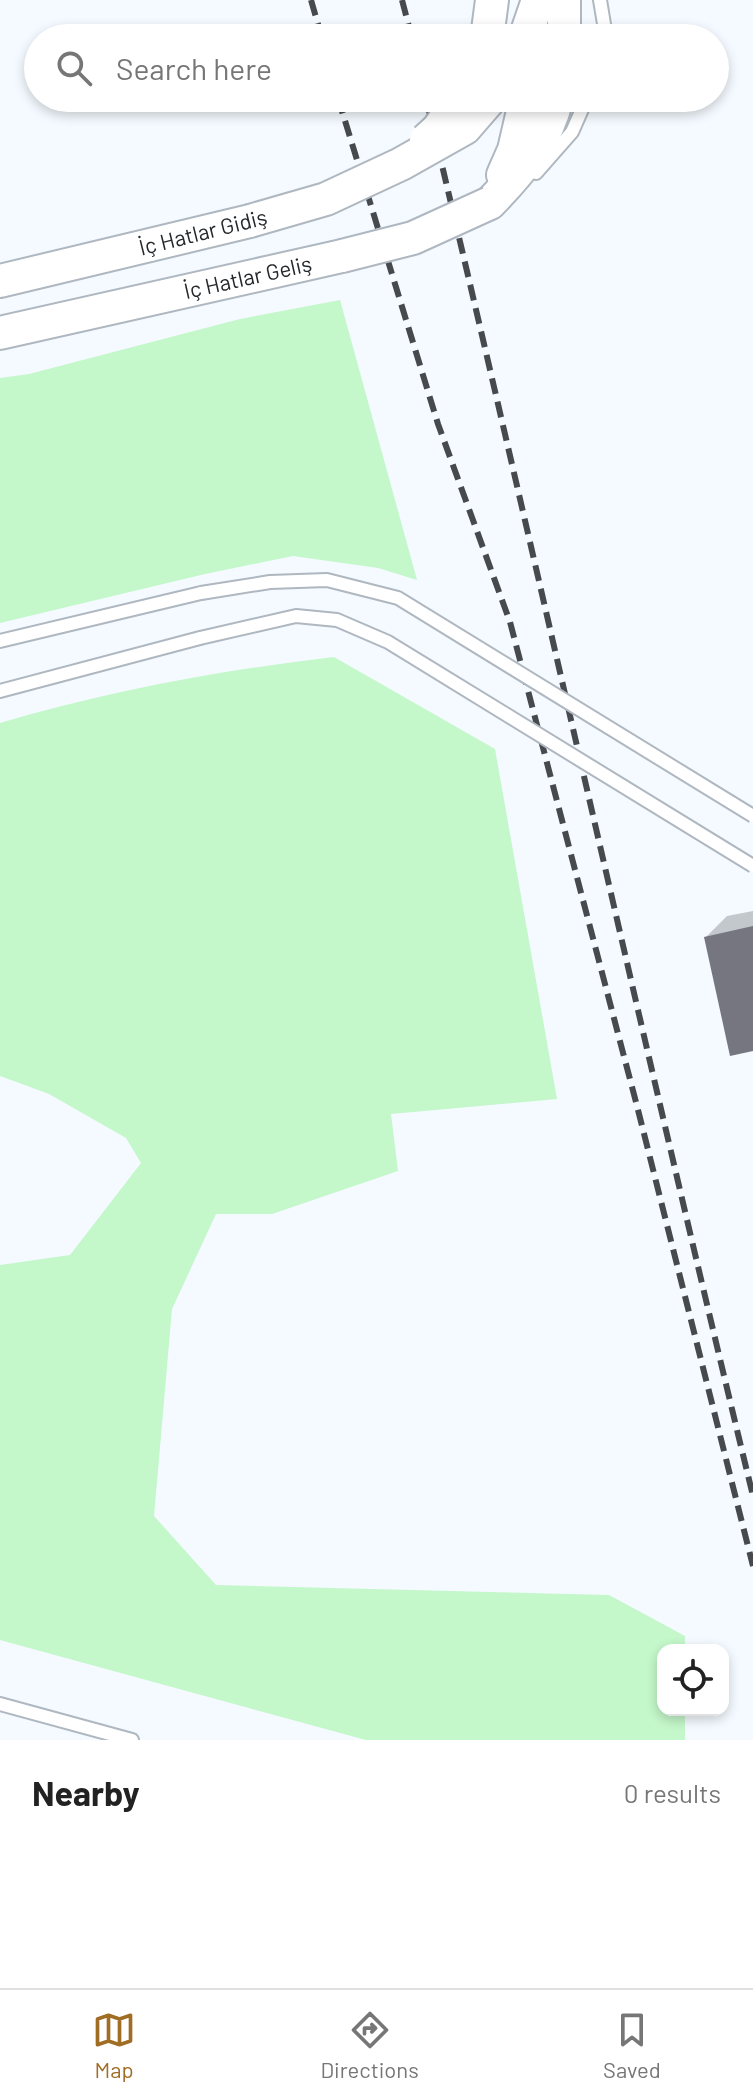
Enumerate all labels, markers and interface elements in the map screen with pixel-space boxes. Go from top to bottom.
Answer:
search box [24,24,729,112]
icon: search [52,46,96,90]
text: Search here [116,50,272,86]
street label: İç Hatlar Gidiş [136,203,270,260]
street label: İç Hatlar Geliş [181,249,314,303]
map controls [657,1644,729,1716]
button: locate [657,1644,729,1716]
text: Nearby [32,1772,140,1813]
text: 0 results [624,1777,721,1808]
tab: Map [92,2008,136,2082]
tab: Directions [320,2008,419,2082]
tab: Saved [603,2008,661,2082]

